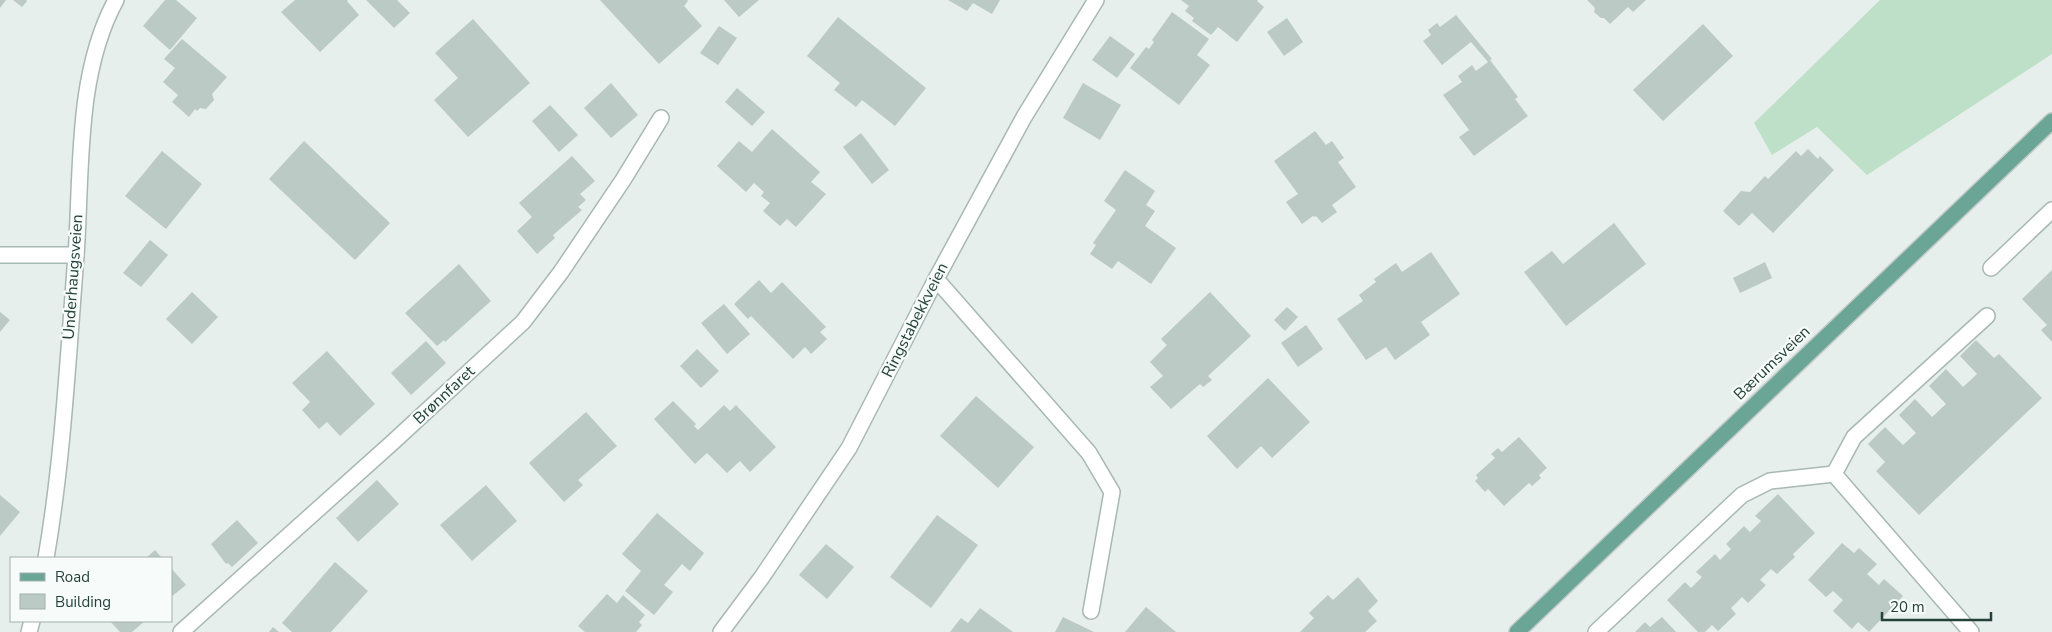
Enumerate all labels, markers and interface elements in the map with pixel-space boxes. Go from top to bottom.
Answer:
street label: Underhaugsveien [58,214,88,340]
street label: Ringstabekkveien [877,259,953,381]
street label: Bærumsveien [1729,321,1815,405]
street label: Brønnfaret [408,360,480,429]
legend [10,557,172,622]
text: Road [55,567,90,587]
scale bar [1882,590,1991,622]
text: Building [55,592,111,612]
text: 20 m [1890,597,1925,617]

